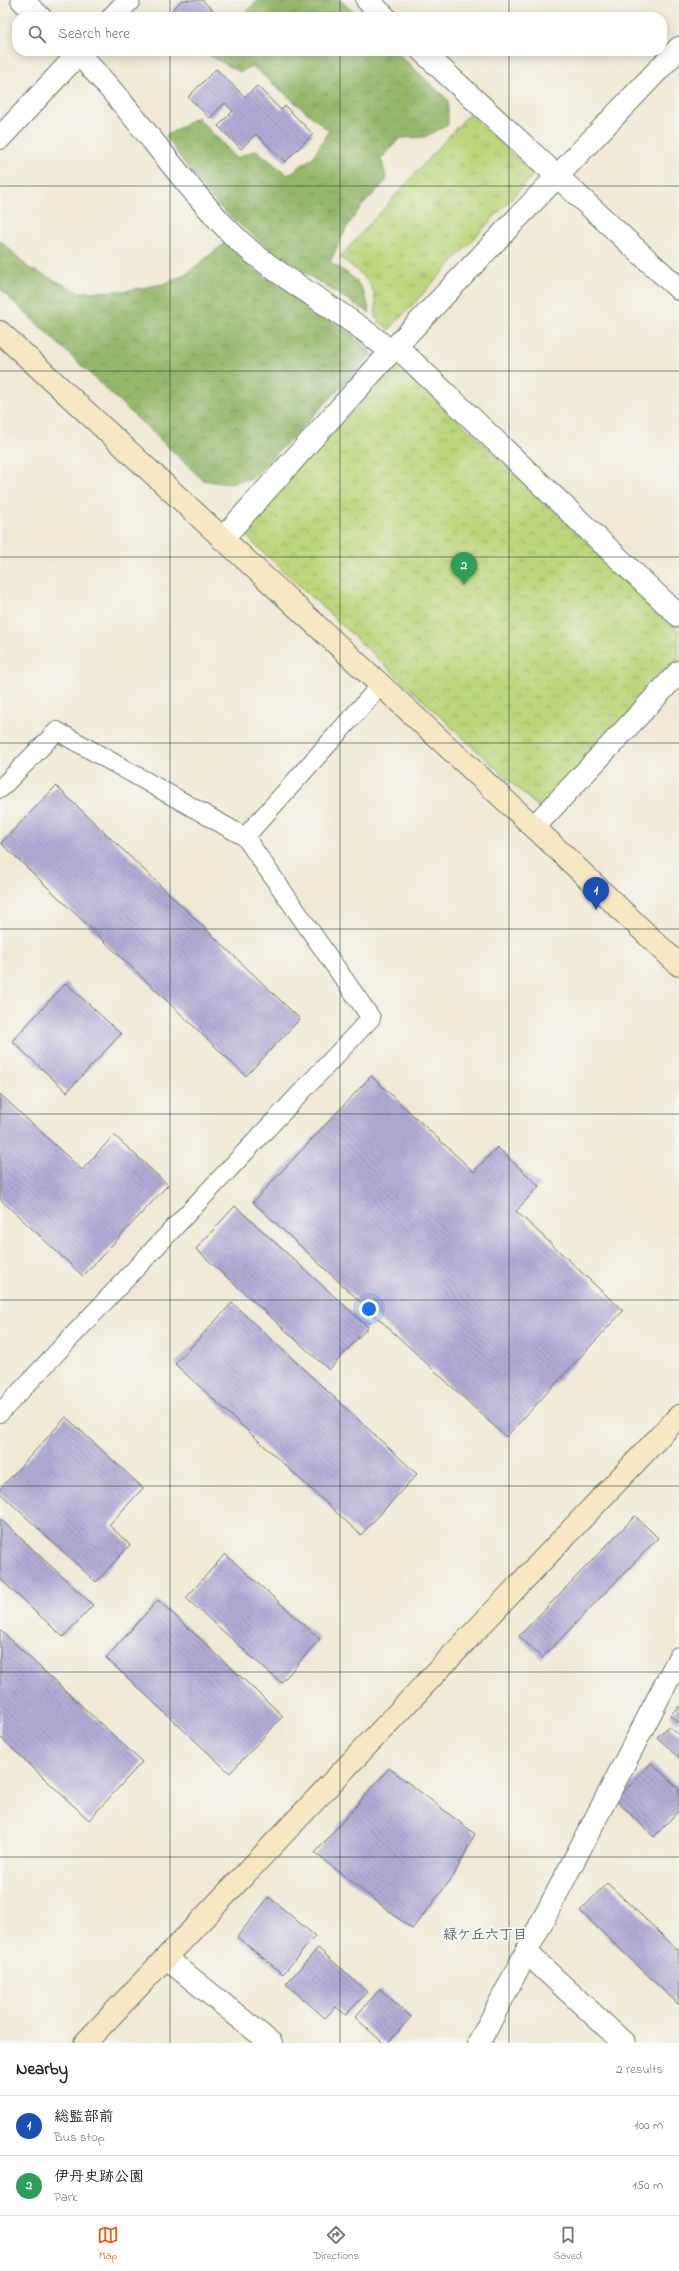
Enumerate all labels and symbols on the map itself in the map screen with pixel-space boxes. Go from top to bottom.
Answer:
pin: 2 [451,552,477,585]
pin: 1 [583,877,609,910]
your location [359,1299,379,1319]
district label: 緑ケ丘六丁目 [443,1925,527,1946]

